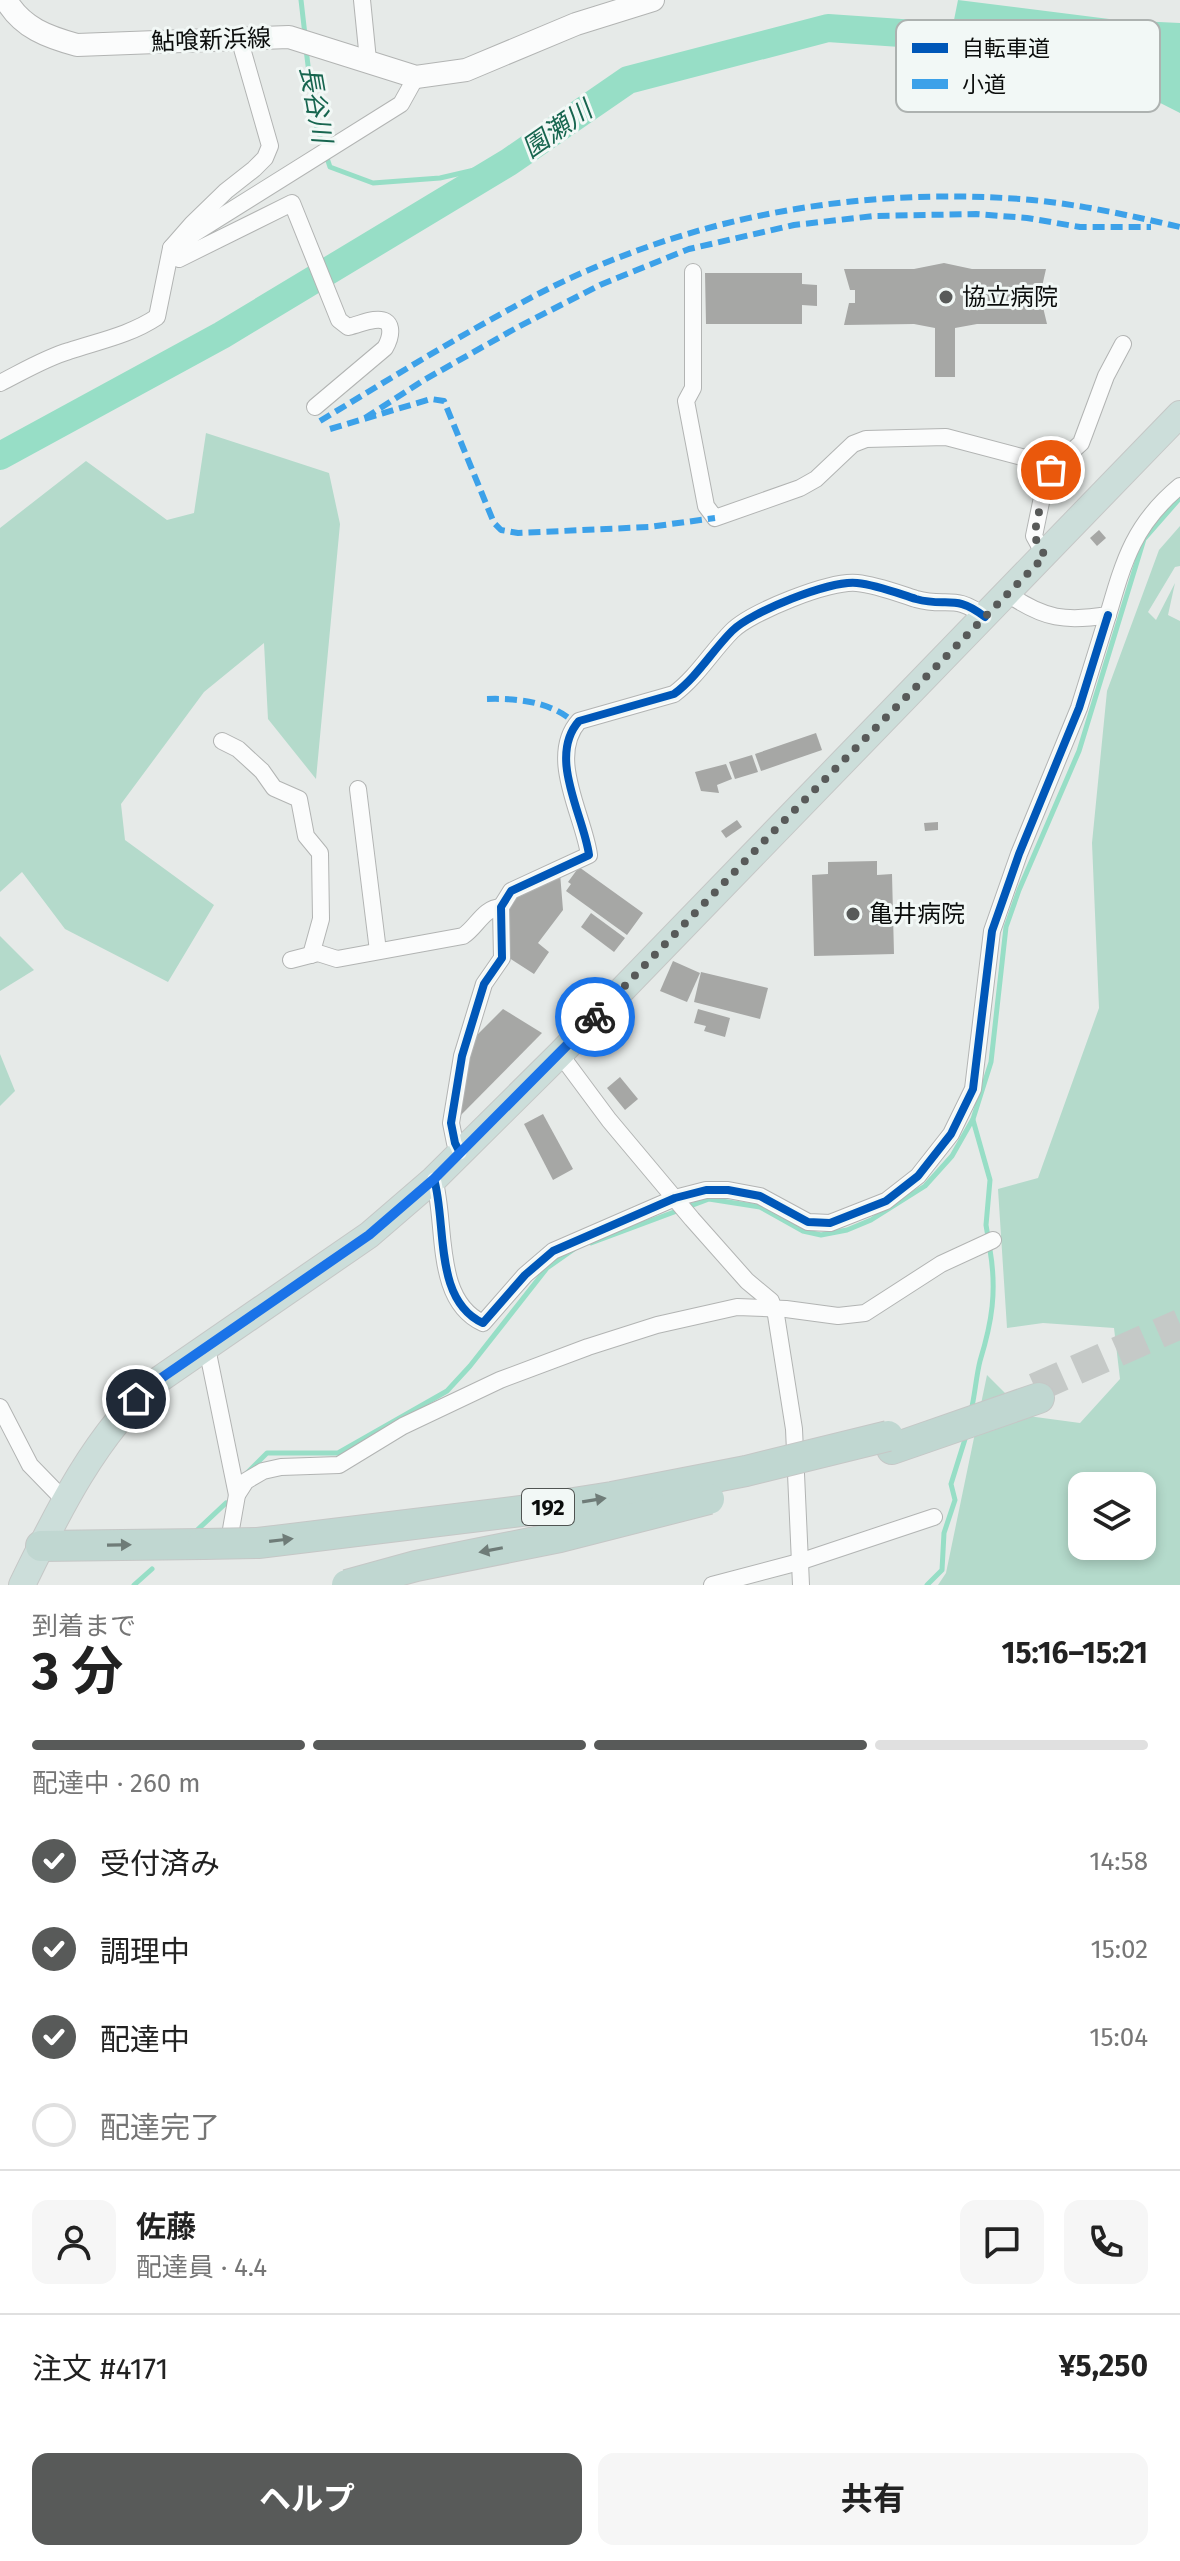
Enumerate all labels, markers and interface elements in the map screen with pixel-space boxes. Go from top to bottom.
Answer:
legend [896,20,1160,112]
street label: 鮎喰新浜線 [151,24,271,56]
text: 自転車道 [962,35,1050,62]
water label: 長谷川 [293,63,338,148]
text: 小道 [962,71,1006,98]
water label: 園瀬川 [516,93,601,164]
place label: 協立病院 [962,283,1058,311]
marker: 協立病院 [937,288,955,306]
pin [1017,436,1085,504]
icon: bag [1029,448,1073,492]
place label: 亀井病院 [869,900,965,928]
marker: 亀井病院 [844,905,862,923]
courier [555,977,635,1057]
icon: bike [573,995,617,1039]
pin [102,1365,170,1433]
icon: home [114,1377,158,1421]
map controls [1068,1472,1156,1560]
button: layers [1068,1472,1156,1560]
road number: 192 [522,1489,574,1525]
one-way arrow [582,1493,607,1506]
one-way arrow [269,1533,294,1546]
one-way arrow [107,1539,132,1551]
one-way arrow [478,1545,503,1557]
text: 到着まで [32,1611,136,1642]
text: 15:16–15:21 [1002,1635,1148,1671]
text: 3 分 [32,1640,123,1703]
text: 配達中 · 260 m [32,1768,200,1799]
icon: check [32,1839,76,1883]
text: 受付済み [100,1846,220,1882]
text: 14:58 [1089,1846,1148,1877]
icon: check [32,1927,76,1971]
text: 調理中 [100,1934,190,1970]
text: 15:02 [1090,1934,1148,1965]
icon: check [32,2015,76,2059]
text: 配達中 [100,2022,190,2058]
text: 15:04 [1089,2022,1148,2053]
text: 配達完了 [100,2110,220,2146]
button: person [32,2200,116,2284]
button: chat [960,2200,1044,2284]
button: phone [1064,2200,1148,2284]
text: 佐藤 [136,2209,196,2245]
text: 配達員 · 4.4 [136,2252,267,2283]
text: ¥5,250 [1059,2348,1148,2384]
text: 注文 #4171 [32,2351,168,2387]
button: ヘルプ [32,2453,582,2545]
button: 共有 [598,2453,1148,2545]

